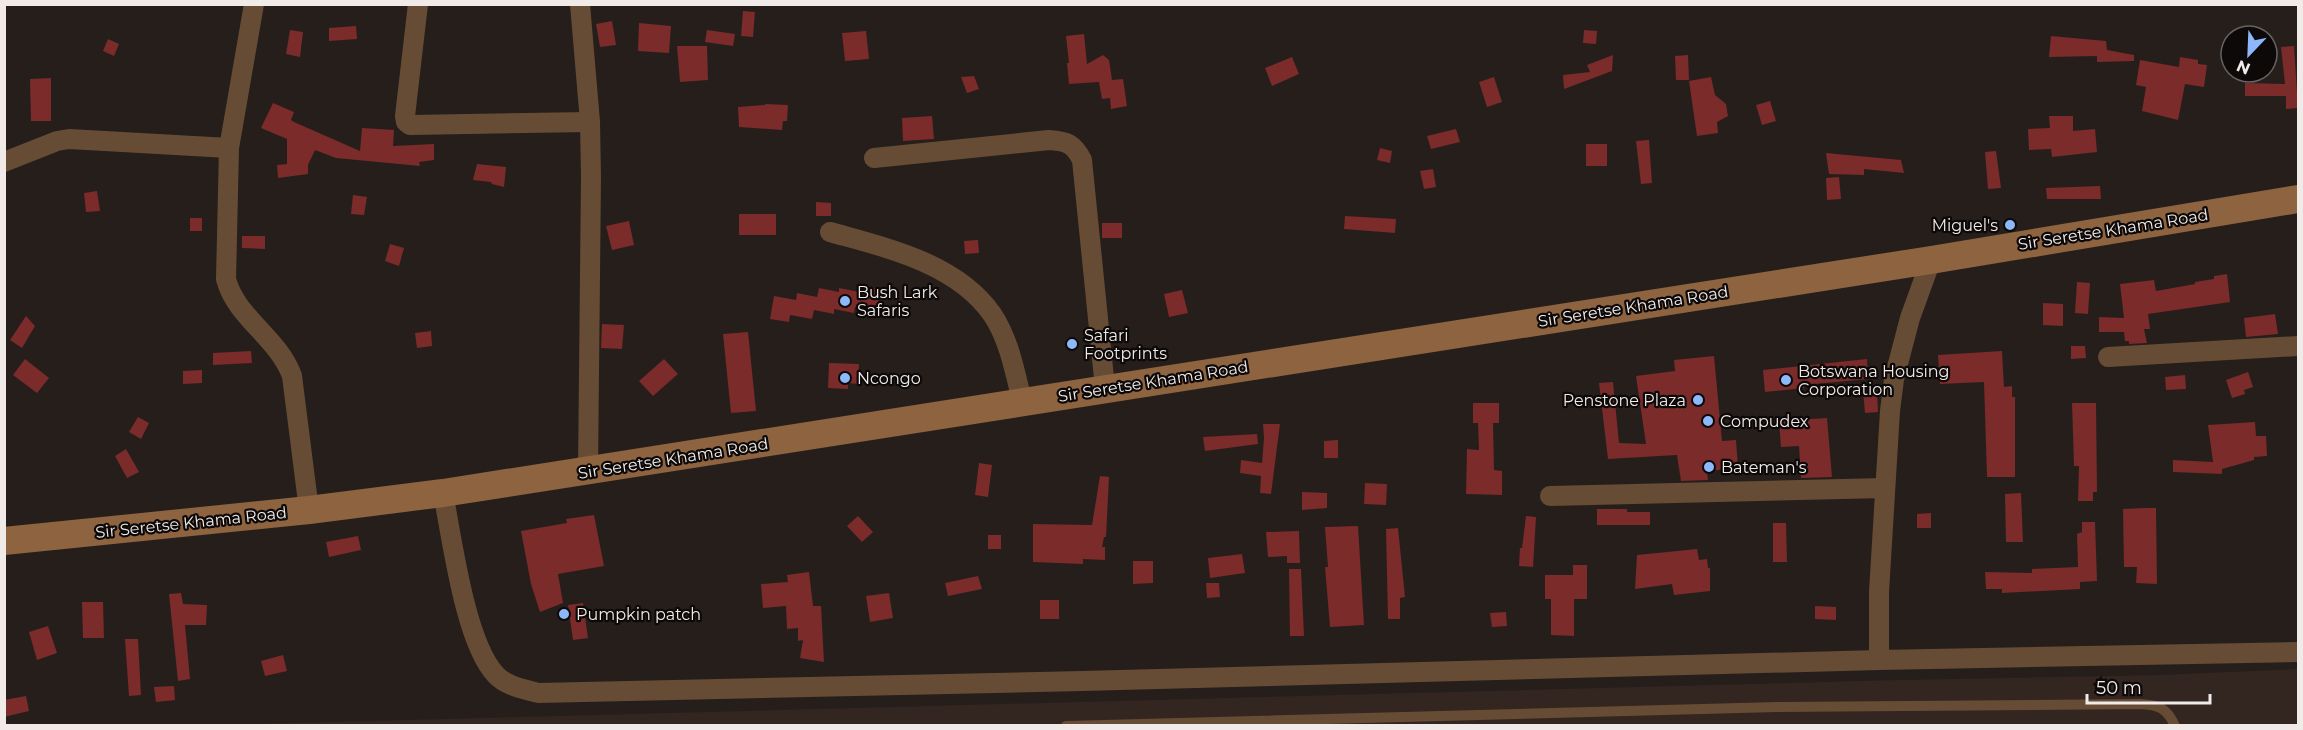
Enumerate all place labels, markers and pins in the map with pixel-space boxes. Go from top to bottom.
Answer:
place label: Miguel's [1932,216,1998,235]
marker: Miguel's [2003,218,2017,232]
place label: Bush Lark Safaris [857,283,938,320]
marker: Bush Lark Safaris [838,294,852,308]
place label: Safari Footprints [1084,326,1167,363]
marker: Safari Footprints [1065,337,1079,351]
place label: Botswana Housing Corporation [1798,362,1950,399]
place label: Ncongo [857,369,921,388]
marker: Ncongo [838,371,852,385]
marker: Botswana Housing Corporation [1779,373,1793,387]
place label: Penstone Plaza [1563,391,1686,410]
marker: Penstone Plaza [1691,393,1705,407]
place label: Compudex [1720,412,1809,431]
marker: Compudex [1701,414,1715,428]
place label: Bateman's [1721,458,1807,477]
marker: Bateman's [1702,460,1716,474]
place label: Pumpkin patch [576,605,701,624]
marker: Pumpkin patch [557,607,571,621]

